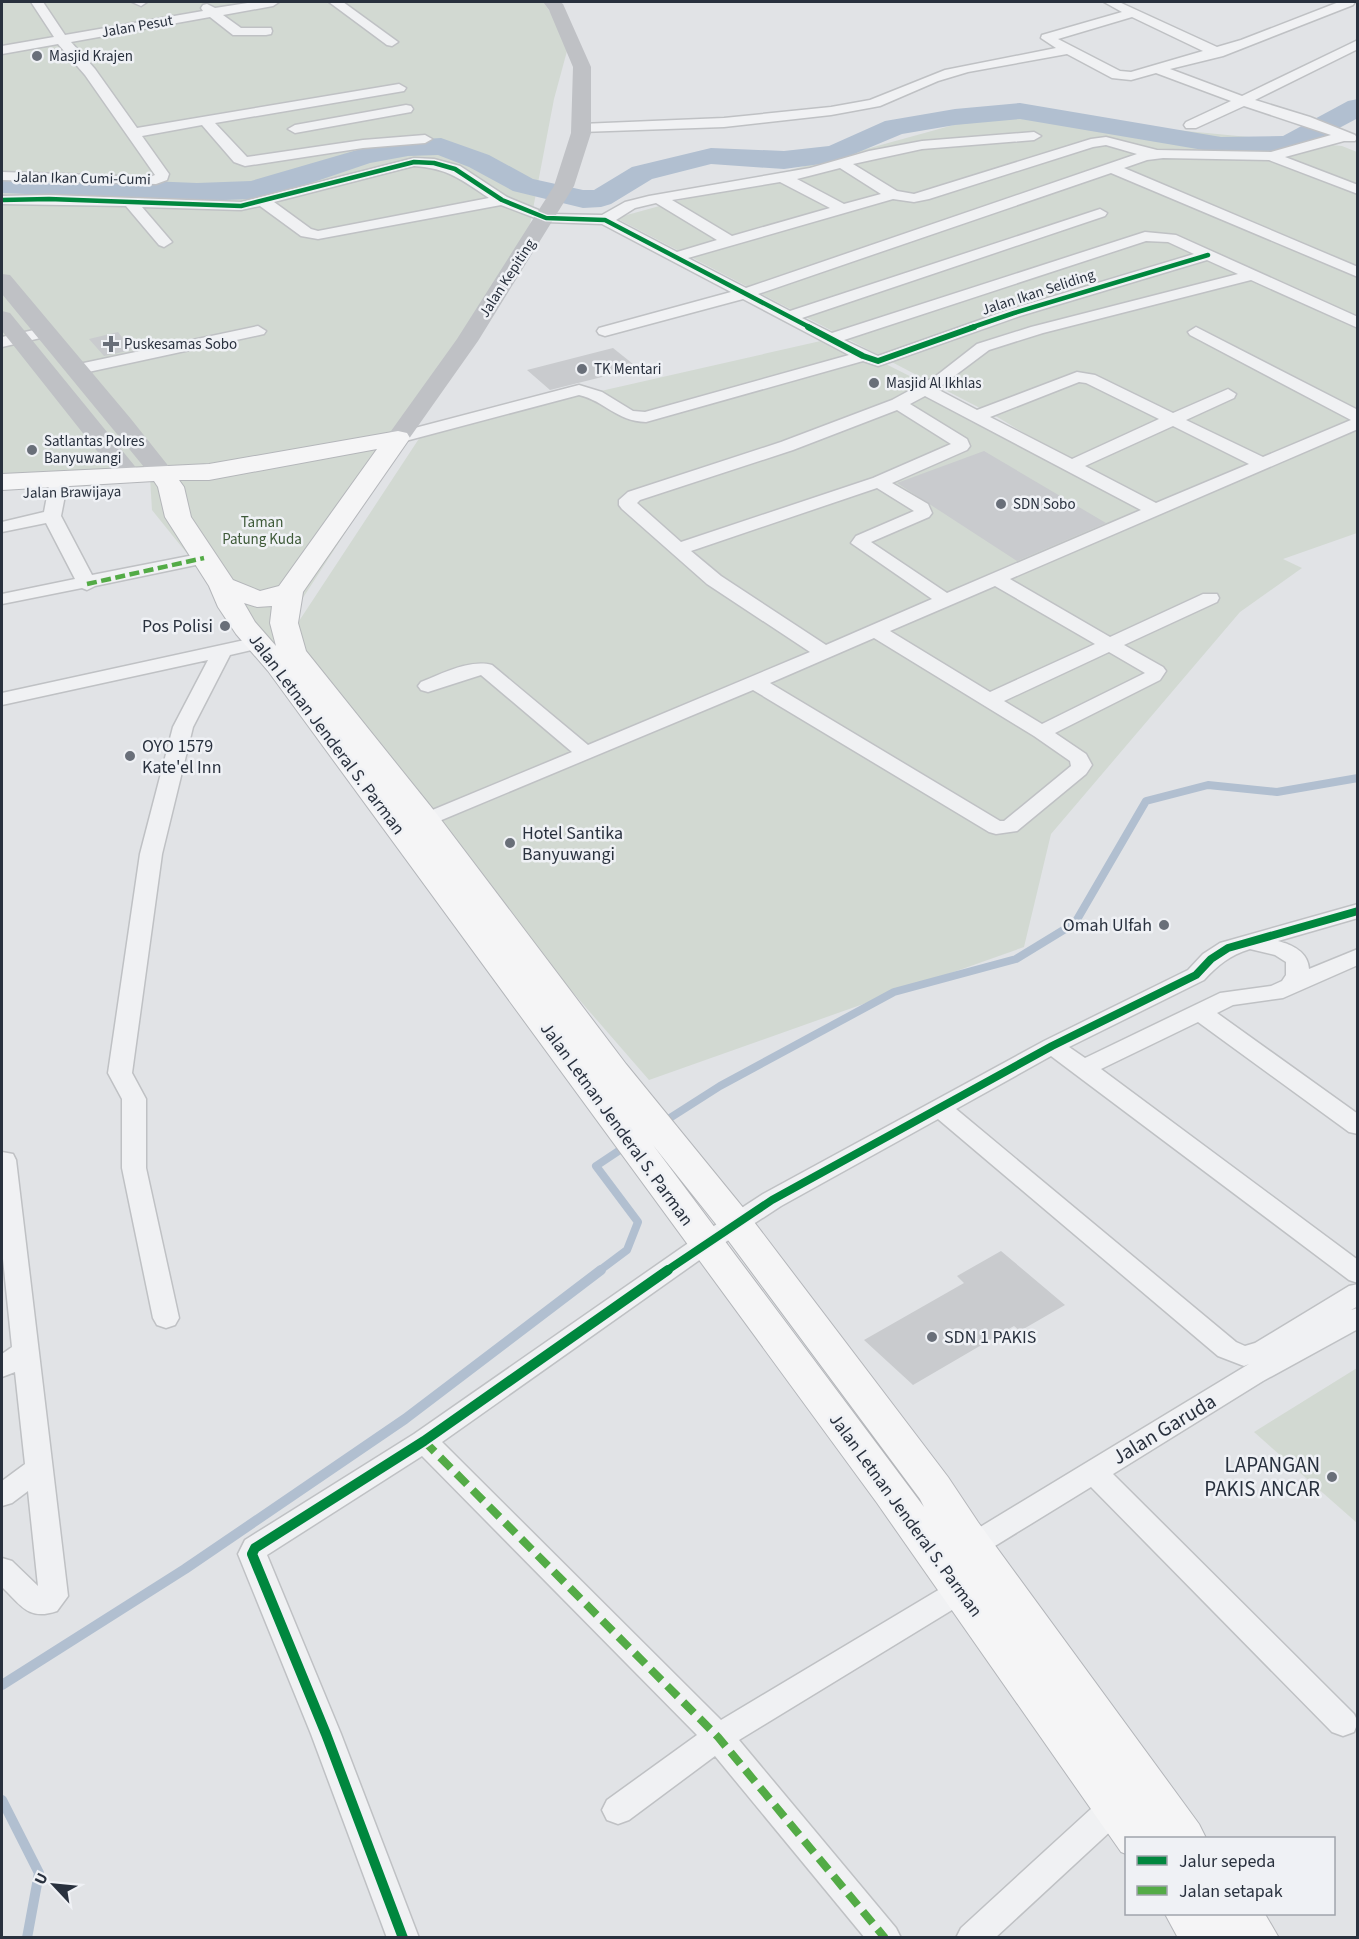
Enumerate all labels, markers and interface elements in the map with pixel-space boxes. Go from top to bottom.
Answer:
street label: Jalan Pesut [100,10,175,43]
place label: Masjid Krajen [49,46,133,67]
marker: Masjid Krajen [30,49,44,63]
street label: Jalan Ikan Cumi-Cumi [13,167,151,190]
street label: Jalan Kepiting [474,234,541,322]
street label: Jalan Ikan Seliding [979,264,1098,321]
place label: Puskesamas Sobo [124,334,237,355]
marker: Puskesamas Sobo [102,335,120,353]
place label: TK Mentari [594,359,661,380]
marker: TK Mentari [575,362,589,376]
place label: Masjid Al Ikhlas [886,373,982,394]
marker: Masjid Al Ikhlas [867,376,881,390]
place label: Satlantas Polres Banyuwangi [44,431,145,469]
marker: Satlantas Polres Banyuwangi [25,443,39,457]
street label: Jalan Brawijaya [23,481,121,504]
place label: SDN Sobo [1013,494,1076,515]
marker: SDN Sobo [994,497,1008,511]
park label: Taman Patung Kuda [222,512,302,550]
place label: Pos Polisi [142,614,213,639]
marker: Pos Polisi [218,619,232,633]
street label: Jalan Letnan Jenderal S. Parman [243,628,411,840]
place label: OYO 1579 Kate'el Inn [142,734,222,780]
marker: OYO 1579 Kate'el Inn [123,749,137,763]
place label: Hotel Santika Banyuwangi [522,821,623,867]
marker: Hotel Santika Banyuwangi [503,836,517,850]
place label: Omah Ulfah [1063,913,1152,938]
marker: Omah Ulfah [1157,918,1171,932]
street label: Jalan Letnan Jenderal S. Parman [534,1017,699,1231]
place label: SDN 1 PAKIS [944,1325,1036,1350]
marker: SDN 1 PAKIS [925,1330,939,1344]
street label: Jalan Garuda [1106,1386,1222,1472]
street label: Jalan Letnan Jenderal S. Parman [823,1408,988,1622]
place label: LAPANGAN PAKIS ANCAR [1204,1450,1320,1504]
marker: LAPANGAN PAKIS ANCAR [1325,1470,1339,1484]
legend [1125,1837,1335,1915]
text: Jalur sepeda [1179,1849,1275,1874]
north arrow [24,1855,84,1915]
text: U [29,1869,54,1888]
text: Jalan setapak [1179,1879,1283,1904]

